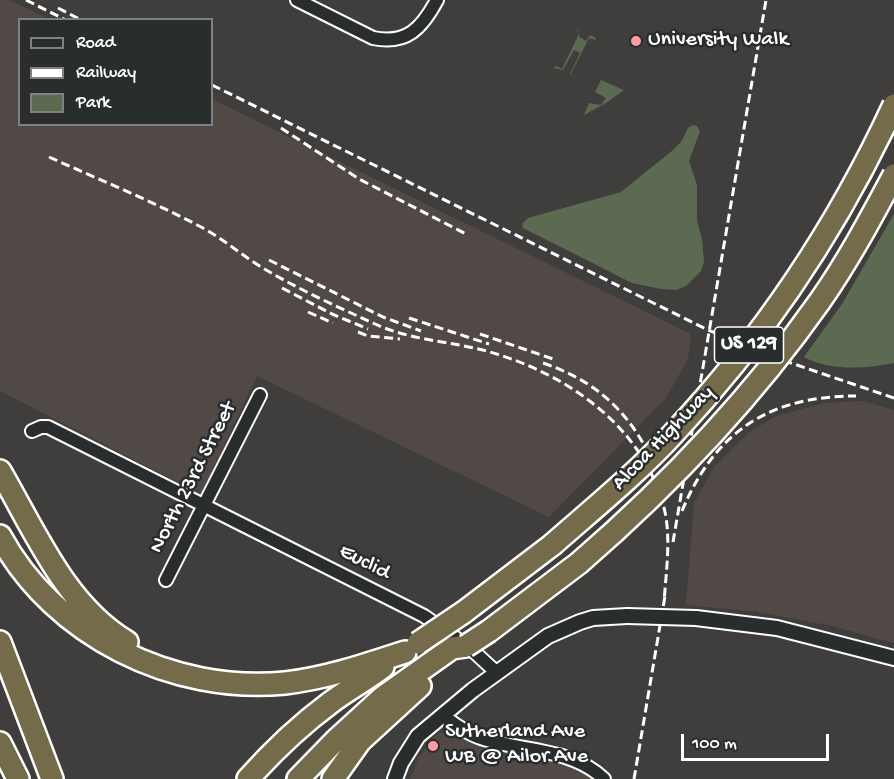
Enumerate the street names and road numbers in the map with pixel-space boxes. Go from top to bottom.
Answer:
road number: US 129 [714,327,783,363]
street label: Alcoa Highway [607,381,721,497]
street label: North 23rd Street [144,398,244,558]
street label: Euclid [334,539,394,587]

